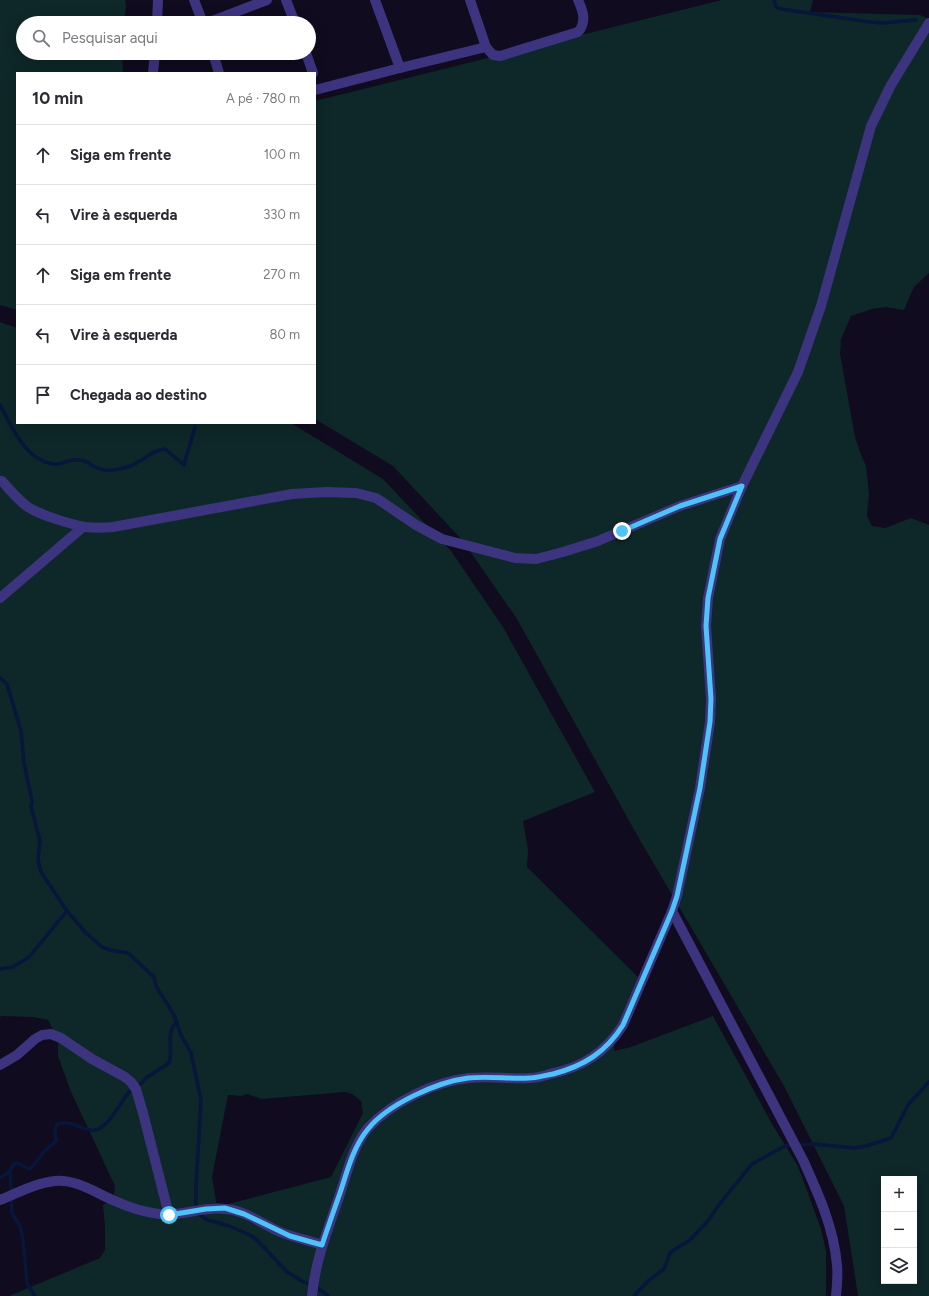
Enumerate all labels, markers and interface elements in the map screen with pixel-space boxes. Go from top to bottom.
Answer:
search box [16,16,316,60]
icon: search [30,27,52,49]
text: Pesquisar aqui [62,29,158,47]
text: 10 min [32,88,83,108]
text: A pé · 780 m [226,91,300,106]
icon: ahead [32,144,54,166]
text: Siga em frente [70,146,171,164]
text: 100 m [264,147,300,162]
icon: left [32,204,54,226]
text: Vire à esquerda [70,206,177,224]
text: 330 m [263,207,300,222]
icon: ahead [32,264,54,286]
text: Siga em frente [70,266,171,284]
text: 270 m [263,267,300,282]
icon: left [32,324,54,346]
text: Vire à esquerda [70,326,177,344]
text: 80 m [269,327,300,342]
icon: arrive [32,384,54,406]
text: Chegada ao destino [70,386,207,404]
route end [613,522,631,540]
map controls [881,1176,917,1284]
button: + [881,1176,917,1212]
route start [160,1206,178,1224]
button: − [881,1212,917,1248]
button: layers [881,1248,917,1284]

